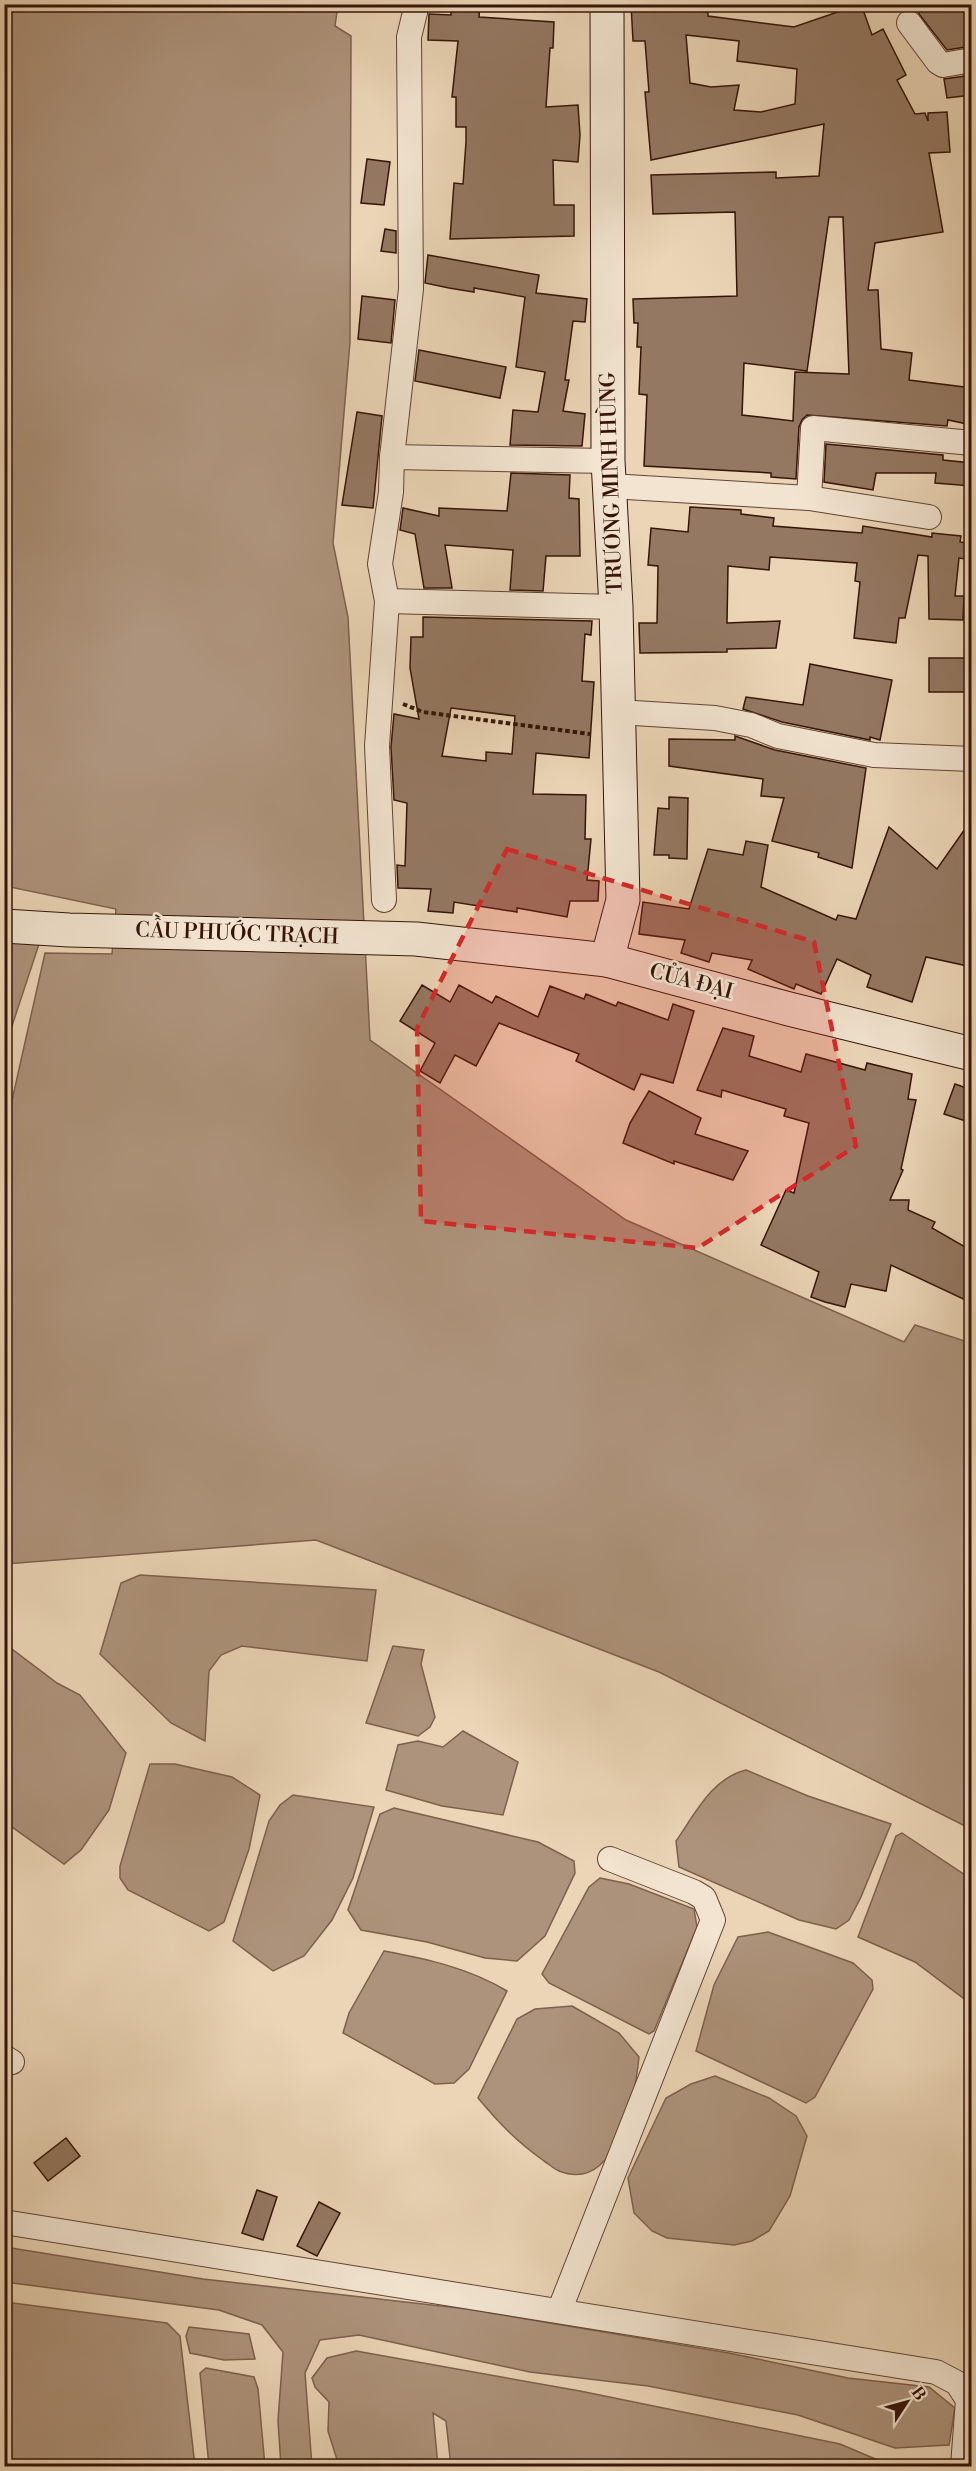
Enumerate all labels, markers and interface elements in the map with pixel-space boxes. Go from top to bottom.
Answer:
street label: TRƯƠNG MINH HÙNG [592,371,629,594]
street label: CẦU PHƯỚC TRẠCH [135,912,340,951]
street label: CỬA ĐẠI [646,955,736,1006]
north arrow [877,2372,937,2432]
text: B [907,2383,930,2405]

